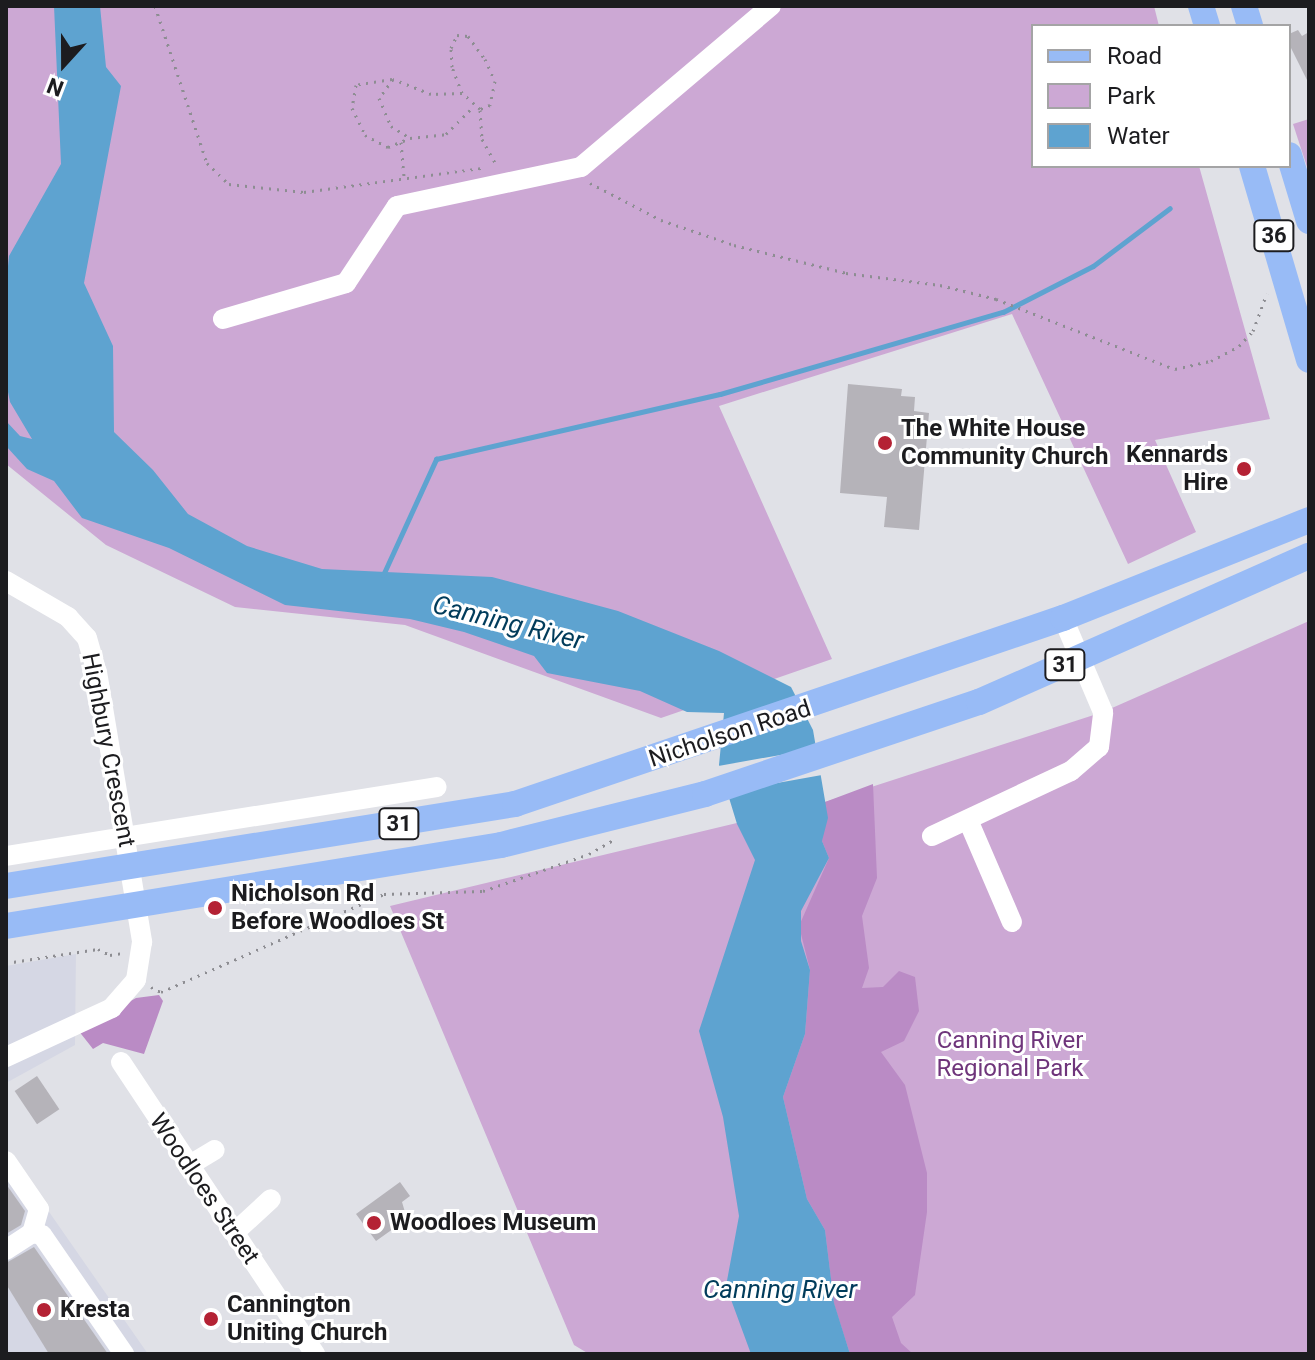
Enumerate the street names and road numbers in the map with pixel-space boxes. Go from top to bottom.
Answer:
road number: 36 [1252,218,1296,254]
road number: 31 [1043,647,1087,683]
street label: Highbury Crescent [75,651,141,849]
street label: Nicholson Road [645,694,815,774]
road number: 31 [377,806,421,842]
street label: Woodloes Street [143,1108,265,1270]

